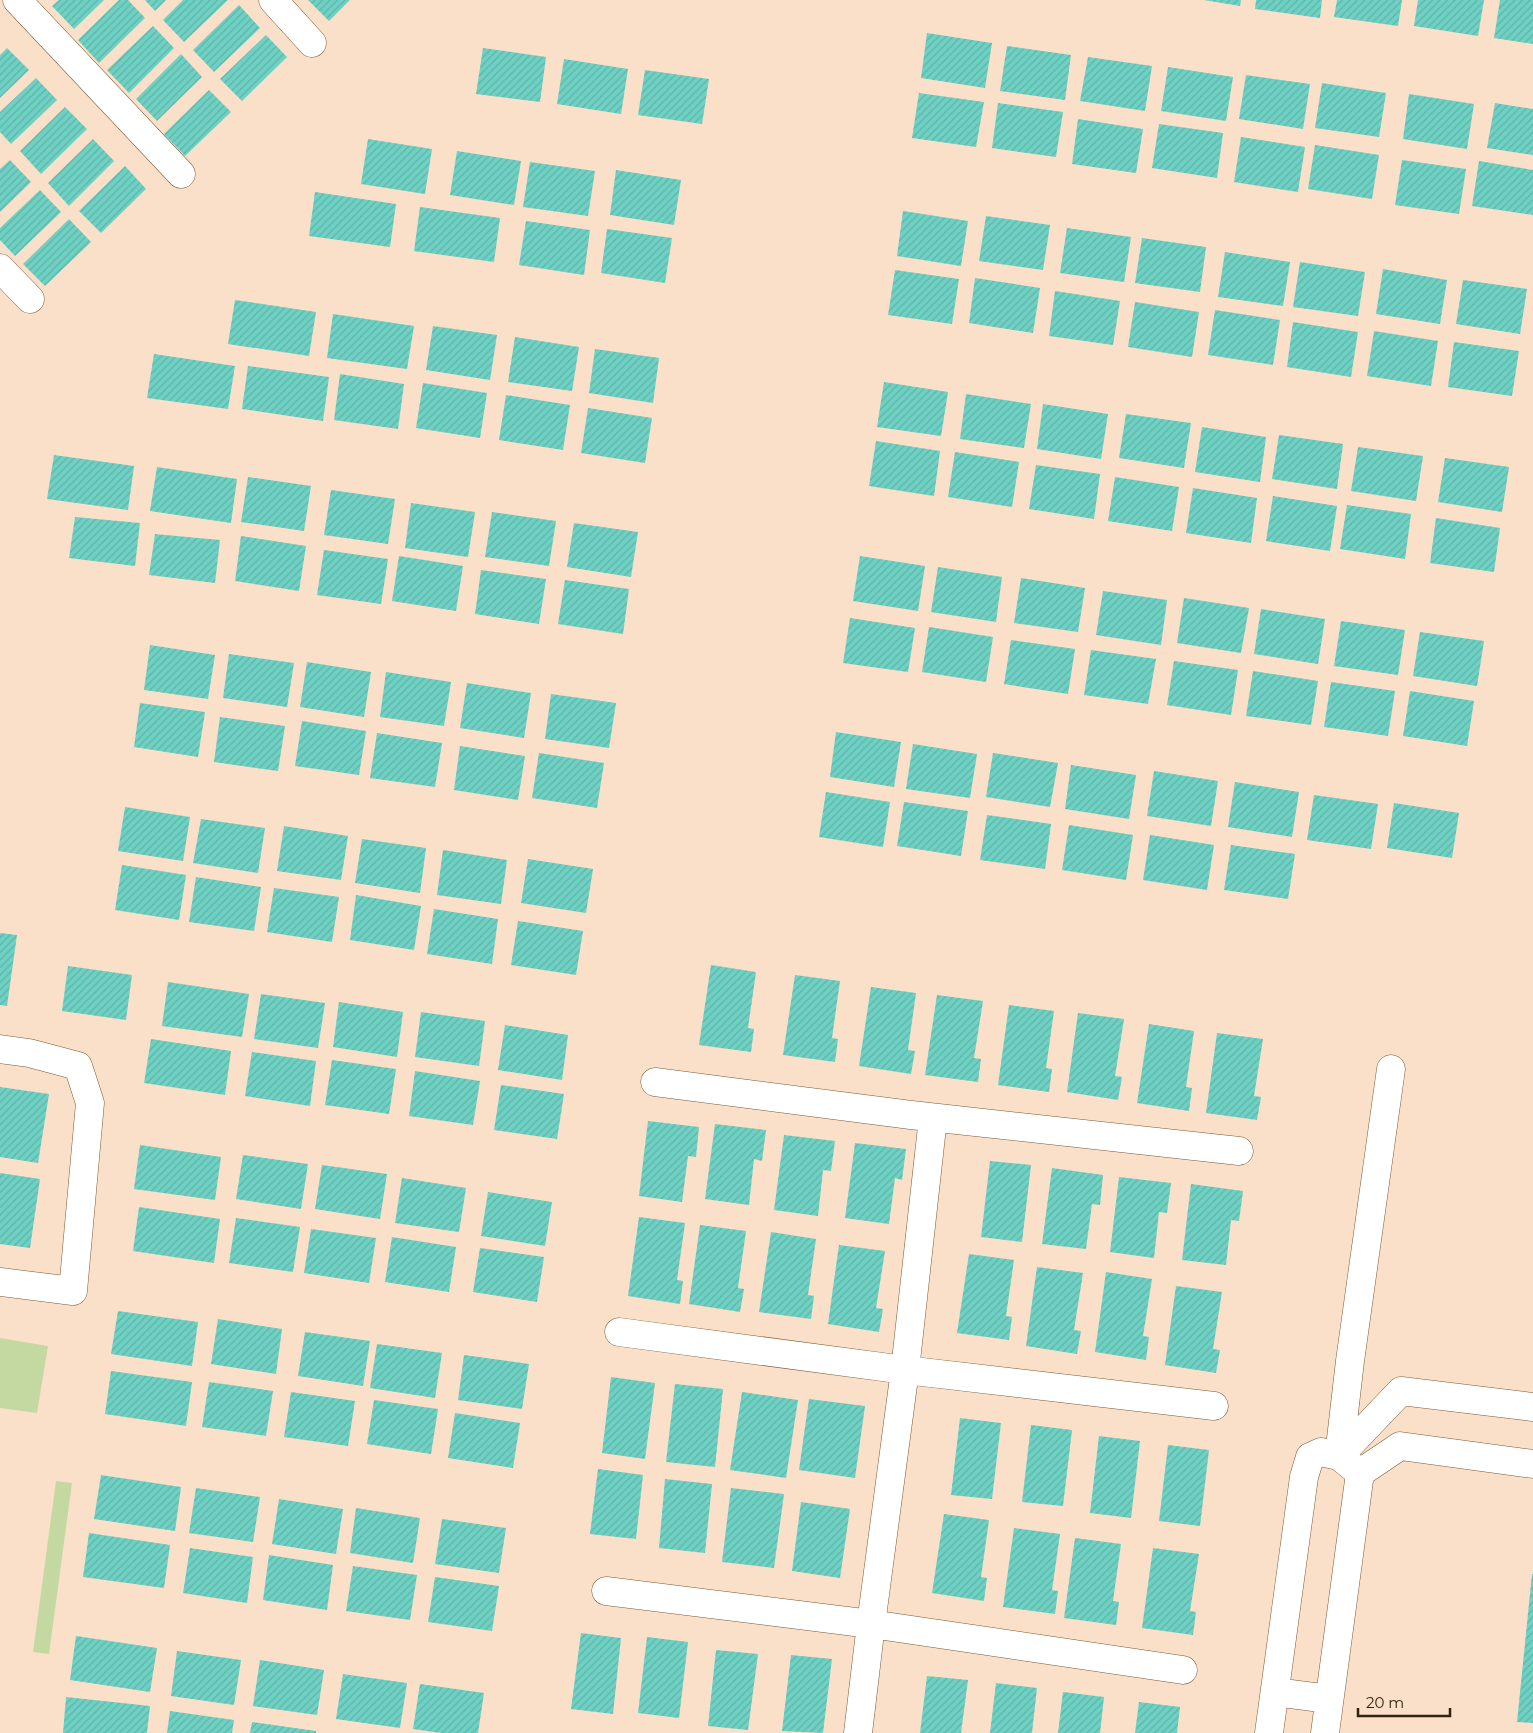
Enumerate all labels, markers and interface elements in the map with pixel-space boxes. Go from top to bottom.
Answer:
scale bar [1358,1686,1450,1718]
text: 20 m [1366,1693,1404,1712]

